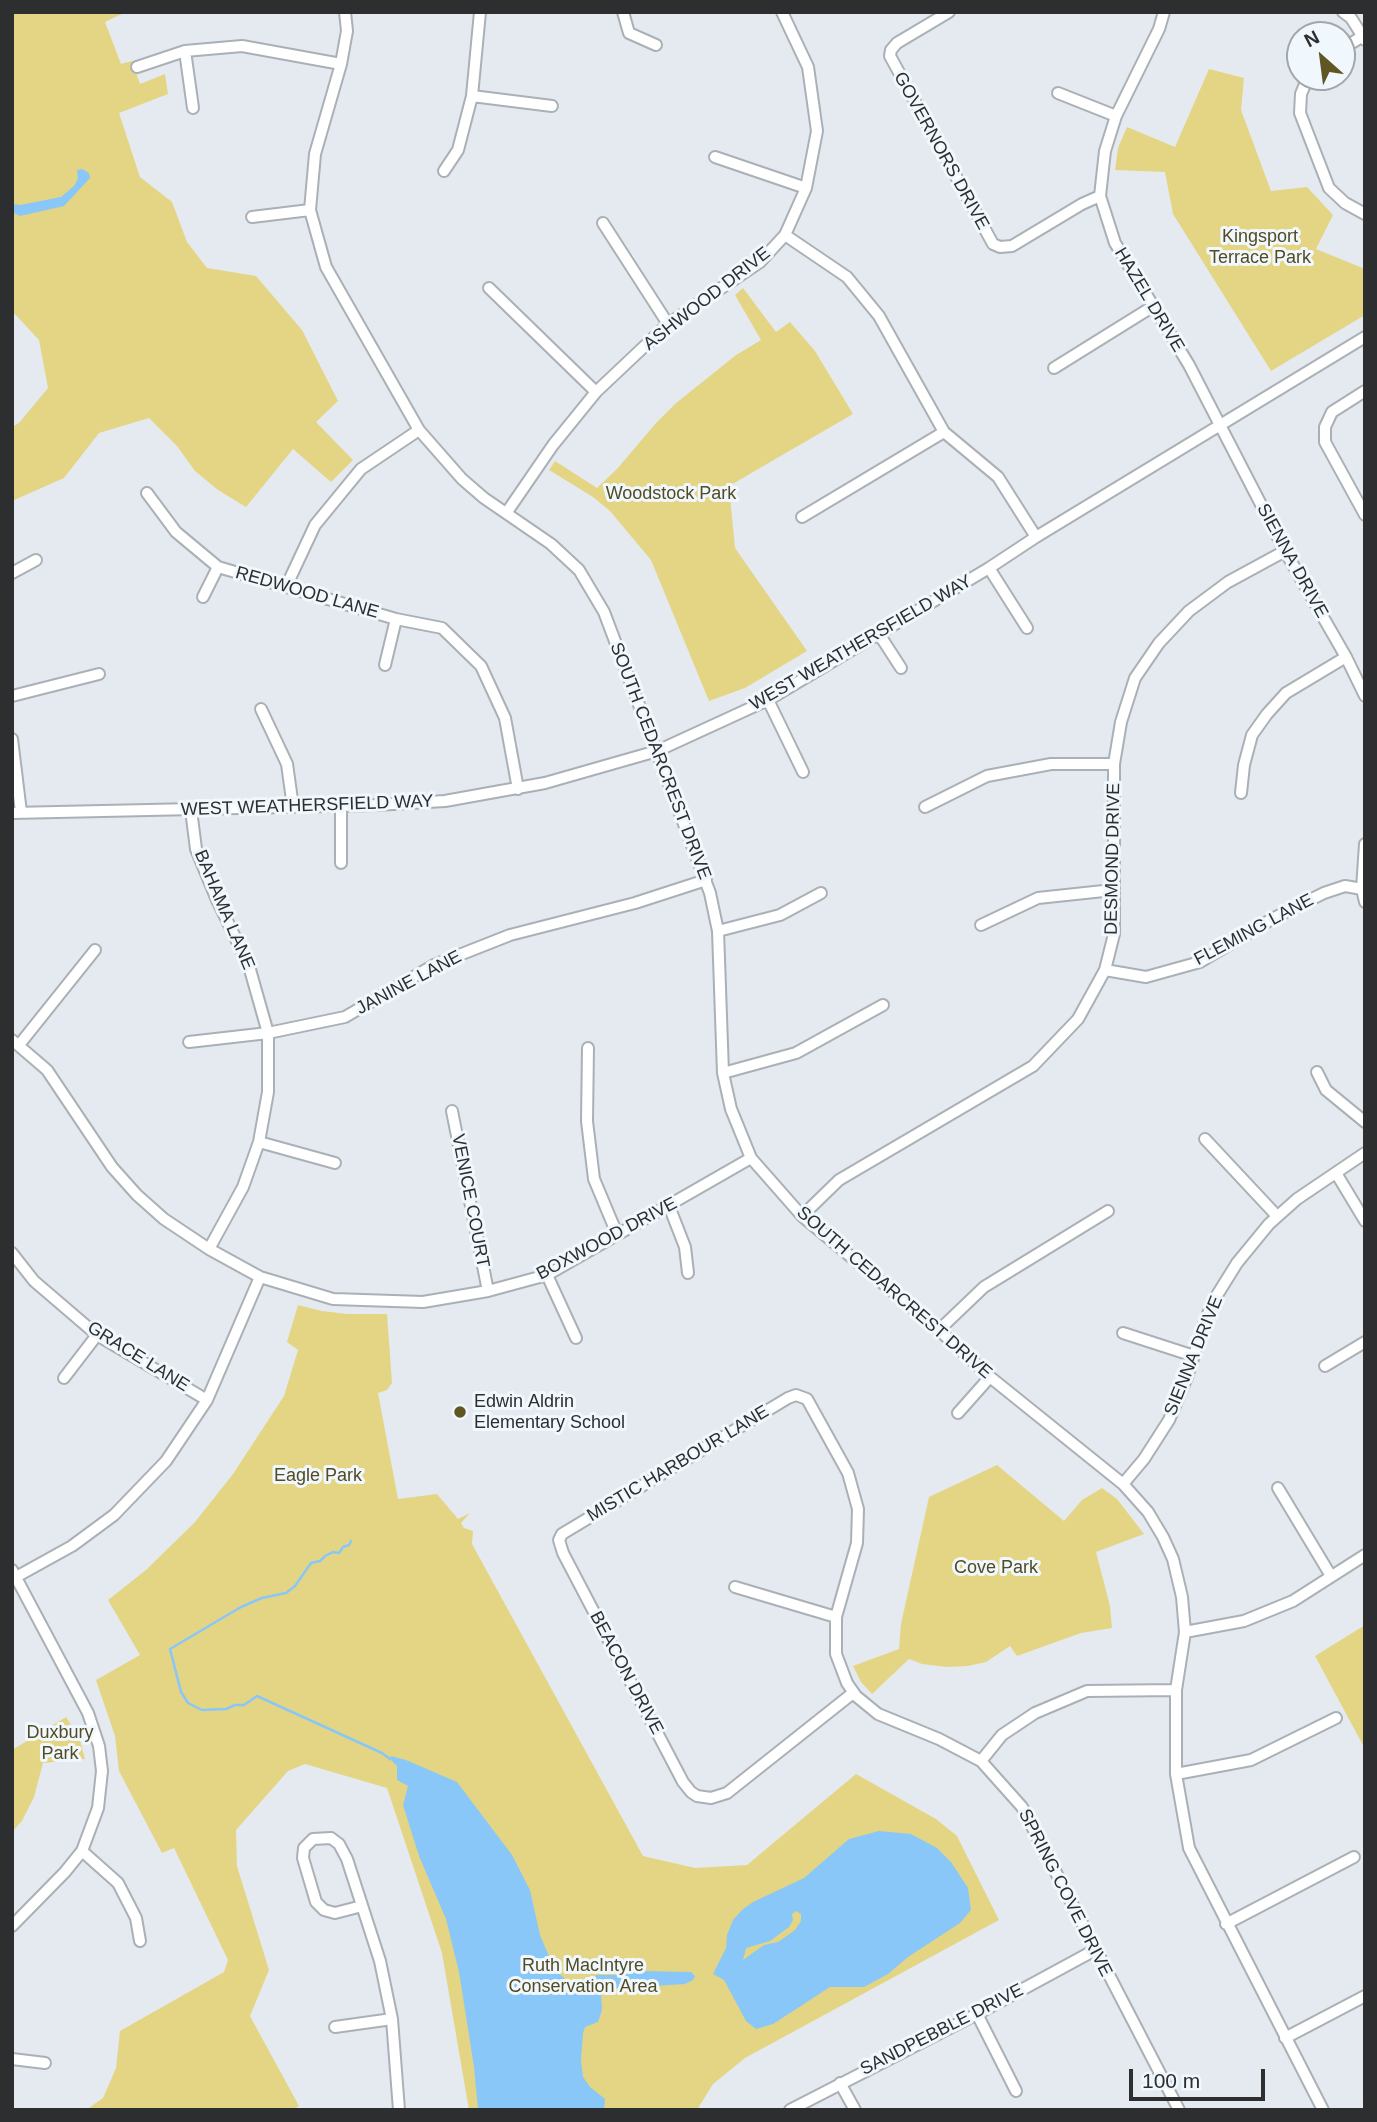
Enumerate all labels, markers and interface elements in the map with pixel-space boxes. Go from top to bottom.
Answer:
north arrow [1286,21,1356,91]
text: N [1301,26,1323,51]
street label: GOVERNORS DRIVE [889,68,993,234]
park label: Kingsport Terrace Park [1209,226,1311,268]
street label: ASHWOOD DRIVE [639,243,775,355]
street label: HAZEL DRIVE [1109,244,1189,356]
park label: Woodstock Park [606,483,736,505]
street label: SIENNA DRIVE [1252,500,1332,622]
street label: REDWOOD LANE [233,562,381,624]
street label: WEST WEATHERSFIELD WAY [746,570,976,716]
street label: SOUTH CEDARCREST DRIVE [605,639,715,883]
street label: DESMOND DRIVE [1101,783,1125,935]
street label: WEST WEATHERSFIELD WAY [180,791,434,821]
street label: BAHAMA LANE [189,847,259,973]
street label: FLEMING LANE [1191,889,1317,971]
street label: JANINE LANE [353,946,465,1020]
street label: VENICE COURT [446,1132,494,1270]
street label: BOXWOOD DRIVE [533,1193,681,1285]
street label: SOUTH CEDARCREST DRIVE [792,1202,996,1384]
street label: SIENNA DRIVE [1160,1293,1228,1419]
street label: GRACE LANE [83,1317,193,1397]
place label: Edwin Aldrin Elementary School [474,1391,625,1434]
street label: MISTIC HARBOUR LANE [583,1401,773,1527]
marker: Edwin Aldrin Elementary School [452,1404,468,1420]
park label: Eagle Park [274,1465,362,1487]
park label: Cove Park [954,1557,1038,1579]
street label: BEACON DRIVE [585,1608,667,1738]
park label: Duxbury Park [26,1722,94,1764]
street label: SPRING COVE DRIVE [1013,1806,1117,1980]
park label: Ruth MacIntyre Conservation Area [508,1955,658,1997]
street label: SANDPEBBLE DRIVE [857,1980,1027,2080]
scale bar [1132,2056,1268,2100]
text: 100 m [1142,2069,1200,2092]

